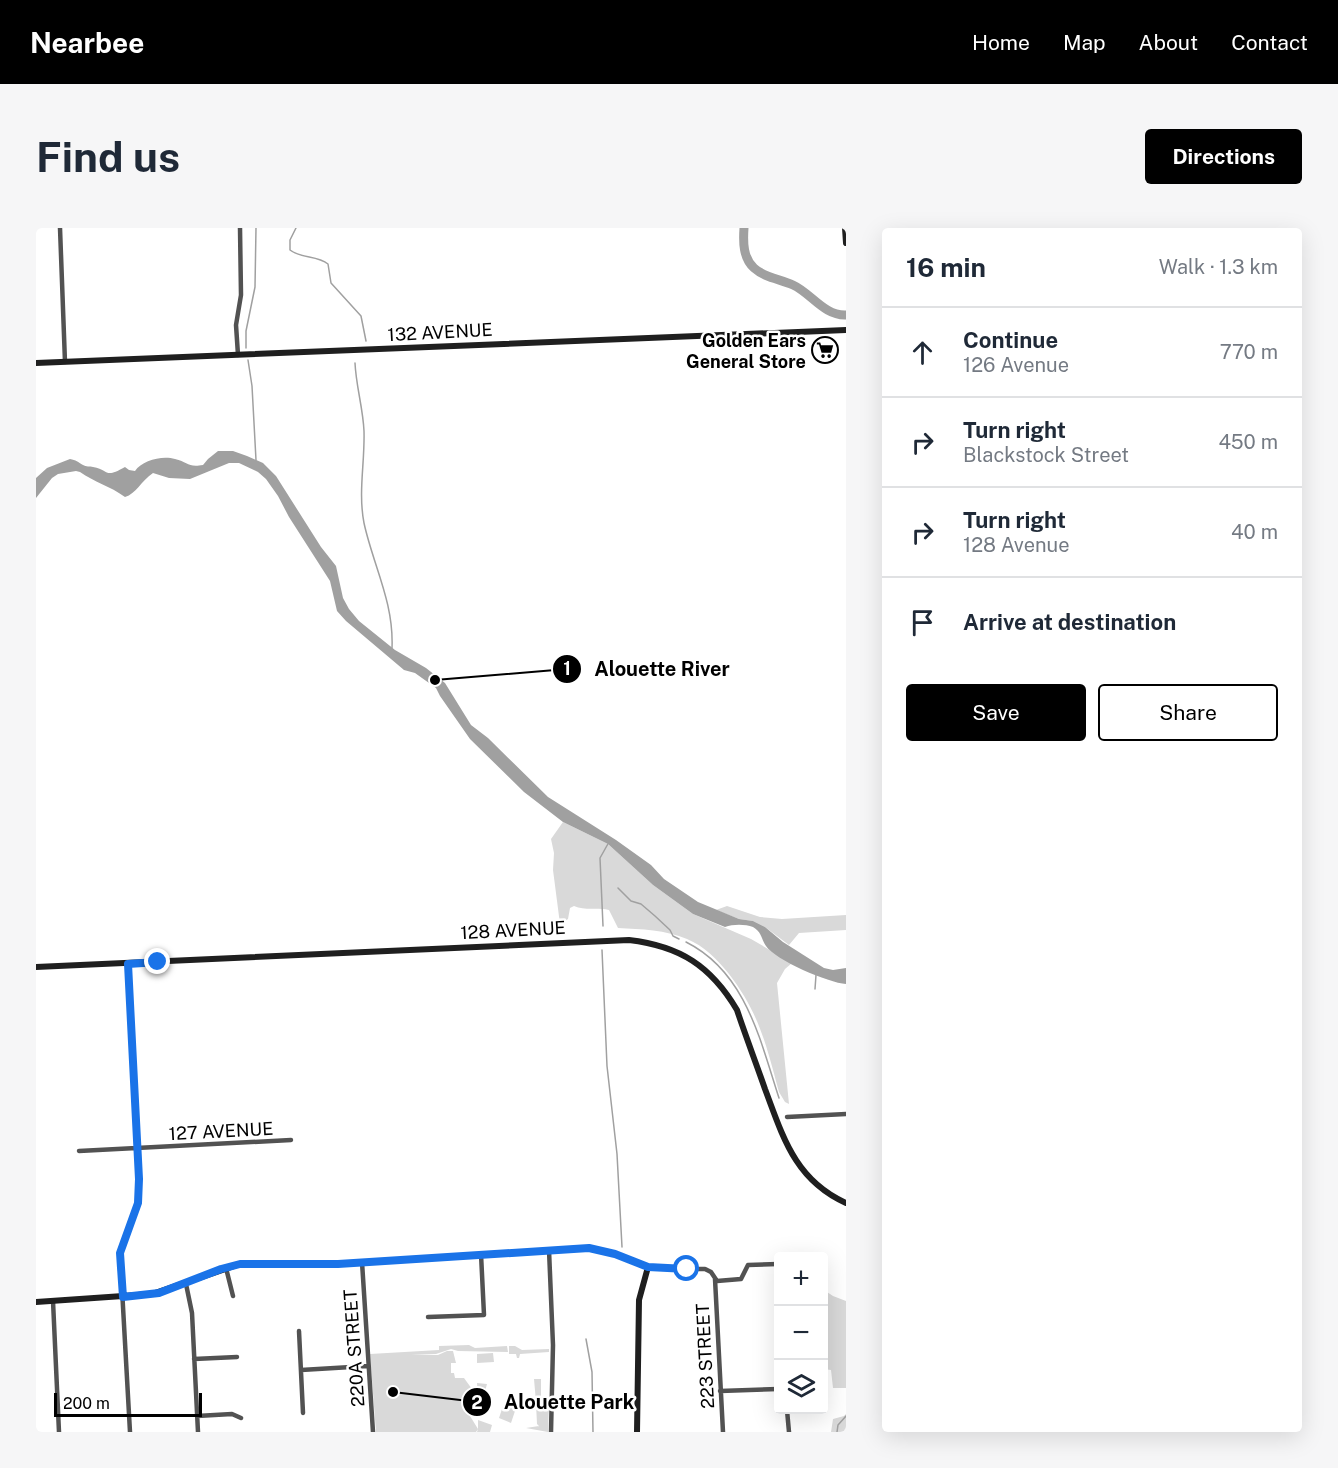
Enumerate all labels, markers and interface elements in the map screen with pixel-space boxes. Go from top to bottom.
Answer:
text: Nearbee [30,26,144,59]
text: Home [972,30,1030,55]
text: Map [1063,30,1106,55]
text: About [1139,30,1198,55]
text: Contact [1231,30,1308,55]
button: Directions [1145,129,1302,184]
text: Find us [36,132,180,181]
text: 16 min [906,252,986,283]
text: Walk · 1.3 km [1159,255,1278,279]
street label: 132 AVENUE [387,319,493,345]
text: Continue [963,327,1058,353]
place label: Golden Ears General Store [686,330,806,372]
supermarket icon: Golden Ears General Store [810,335,840,365]
icon: ahead [906,336,939,369]
text: 770 m [1220,340,1278,364]
text: 126 Avenue [963,353,1069,377]
text: Turn right [963,417,1066,443]
icon: right [906,426,939,459]
text: 450 m [1218,430,1278,454]
text: Blackstock Street [963,443,1129,467]
text: Turn right [963,507,1066,533]
icon: right [906,516,939,549]
text: 40 m [1231,520,1278,544]
text: 128 Avenue [963,533,1070,557]
icon: arrive [906,606,939,639]
text: Arrive at destination [963,609,1176,635]
callout: Alouette River [552,650,742,688]
text: Alouette River [594,657,730,681]
text: 1 [563,658,571,679]
button: Save [906,684,1086,741]
button: Share [1098,684,1278,741]
street label: 128 AVENUE [460,917,566,943]
route end [144,948,170,974]
street label: 127 AVENUE [168,1118,274,1144]
map controls [774,1252,828,1414]
button: + [774,1252,828,1306]
route start [673,1255,699,1281]
street label: 220A STREET [339,1288,369,1407]
street label: 223 STREET [692,1303,718,1409]
button: − [774,1306,828,1360]
button: layers [774,1360,828,1414]
callout: Alouette Park [462,1383,646,1421]
scale bar [54,1390,202,1418]
text: Alouette Park [504,1390,635,1414]
text: 2 [471,1392,483,1413]
text: 200 m [63,1394,110,1413]

